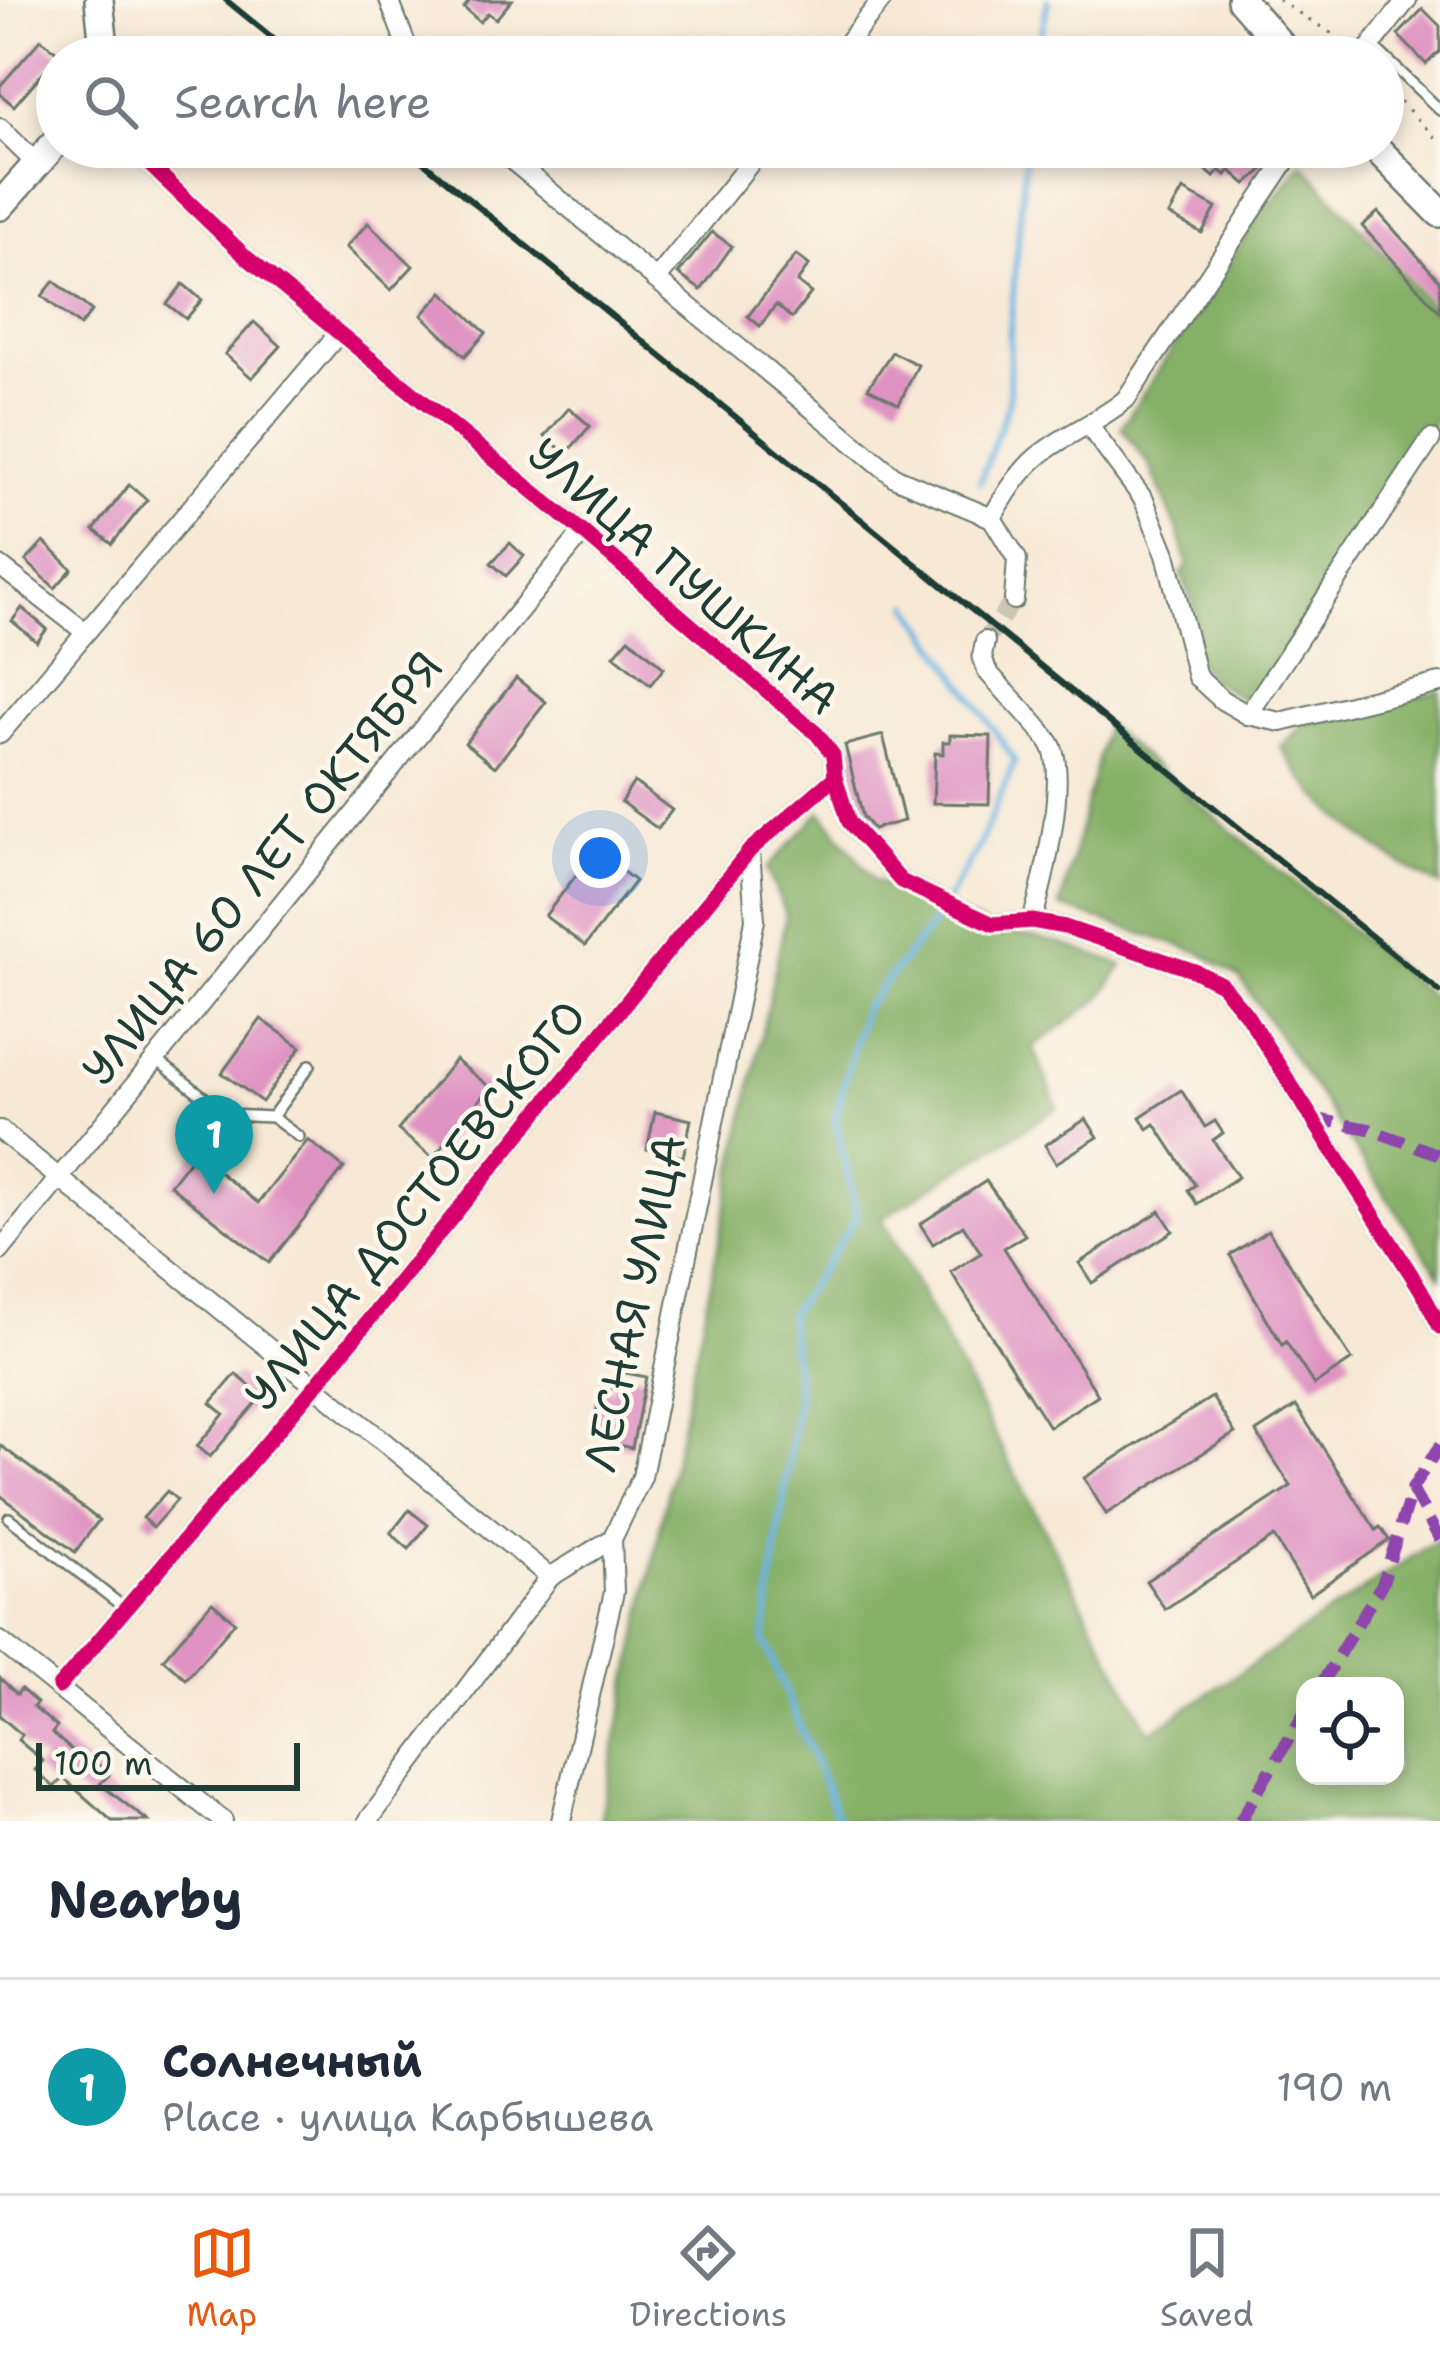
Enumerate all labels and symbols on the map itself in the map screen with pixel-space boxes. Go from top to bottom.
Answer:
street label: УЛИЦА ПУШКИНА [516,424,852,728]
street label: УЛИЦА 60 ЛЕТ ОКТЯБРЯ [68,639,456,1097]
your location [570,828,630,888]
street label: УЛИЦА ДОСТОЕВСКОГО [231,988,599,1422]
pin: 1 [175,1095,253,1194]
street label: ЛЕСНАЯ УЛИЦА [569,1129,699,1477]
scale bar [36,1737,300,1790]

